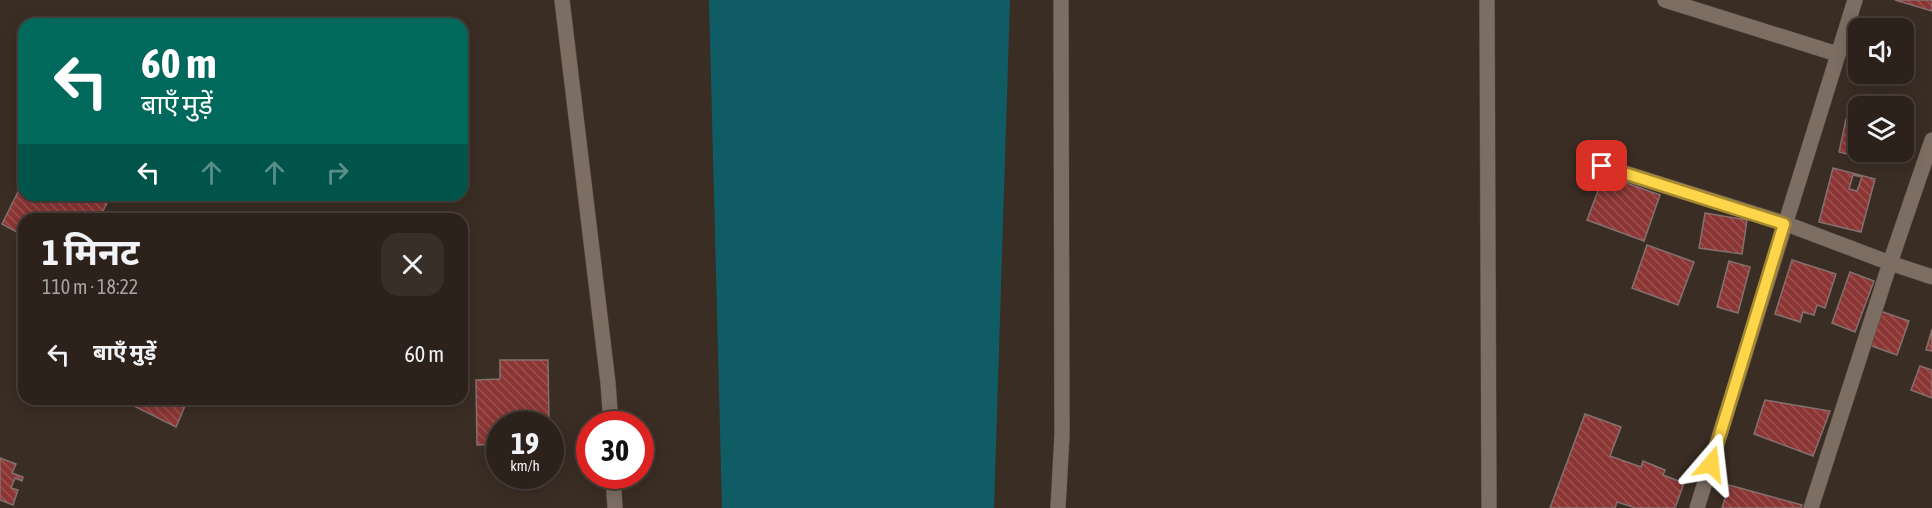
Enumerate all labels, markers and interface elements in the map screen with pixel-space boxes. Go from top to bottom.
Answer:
map controls [1848,18,1914,162]
button: sound [1848,18,1914,84]
text: 60 m [141,39,216,87]
icon: left [42,42,120,120]
text: बाएँ मुड़ें [141,89,213,120]
button: layers [1848,96,1914,162]
pin [1576,140,1627,191]
icon: arrive [1585,149,1618,182]
icon: left [132,156,165,189]
icon: ahead [195,156,228,189]
icon: ahead [258,156,291,189]
icon: right [321,156,354,189]
text: 1 मिनट [42,231,139,273]
button: close [381,233,444,296]
text: 110 m · 18:22 [42,275,138,298]
icon: left [42,338,75,371]
text: बाएँ मुड़ें [93,339,156,365]
text: 60 m [404,341,444,367]
speed limit sign: 30 [576,411,654,489]
text: 19 [511,426,539,460]
position arrow [1679,432,1743,496]
text: km/h [510,457,540,474]

